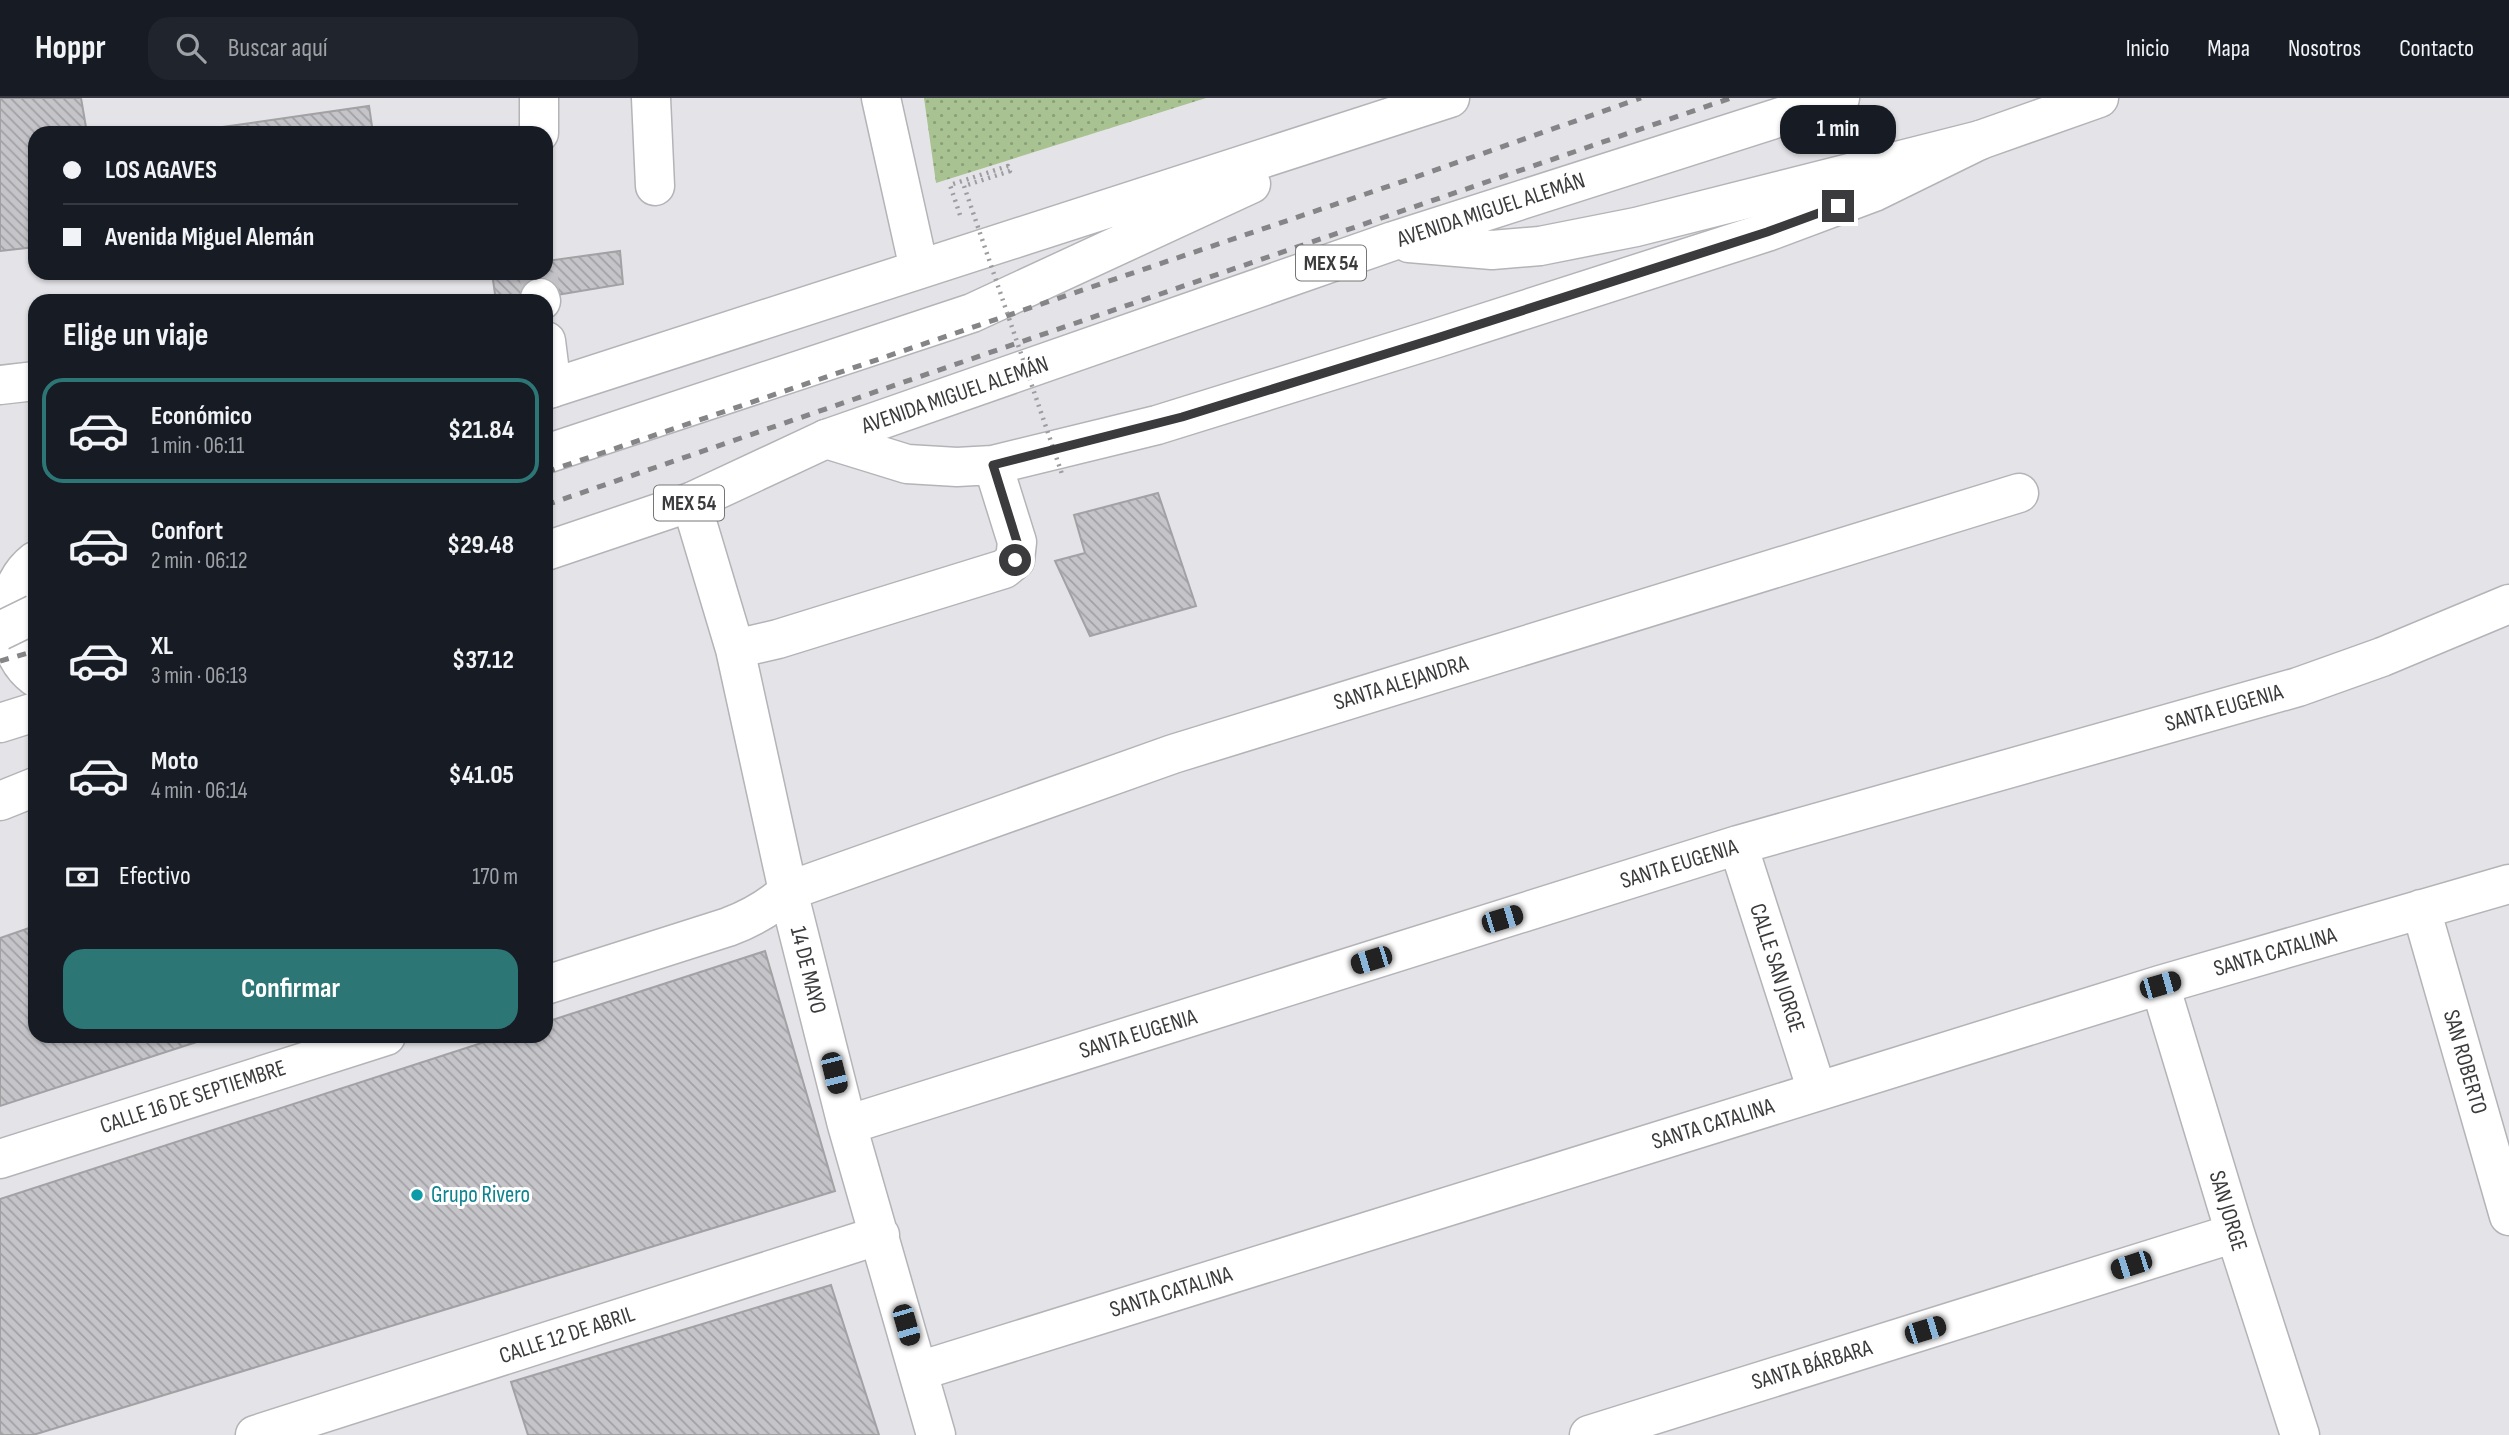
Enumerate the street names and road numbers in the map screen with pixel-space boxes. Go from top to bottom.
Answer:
street label: AVENIDA MIGUEL ALEMÁN [1393,166,1588,254]
road number: MEX 54 [1296,246,1366,280]
street label: AVENIDA MIGUEL ALEMÁN [857,350,1052,440]
road number: MEX 54 [654,486,724,520]
street label: SANTA ALEJANDRA [1330,649,1472,717]
street label: SANTA EUGENIA [2162,678,2286,738]
street label: SANTA EUGENIA [1617,833,1741,895]
street label: CALLE SAN JORGE [1743,900,1811,1036]
street label: SANTA CATALINA [2210,921,2340,983]
street label: 14 DE MAYO [784,924,832,1016]
street label: SANTA EUGENIA [1076,1003,1200,1065]
street label: SAN ROBERTO [2437,1007,2493,1117]
street label: CALLE 16 DE SEPTIEMBRE [96,1054,290,1140]
street label: SANTA CATALINA [1648,1092,1778,1156]
street label: SAN JORGE [2203,1167,2253,1255]
street label: SANTA CATALINA [1106,1260,1236,1324]
street label: CALLE 12 DE ABRIL [496,1300,639,1370]
street label: SANTA BÁRBARA [1748,1333,1876,1397]

